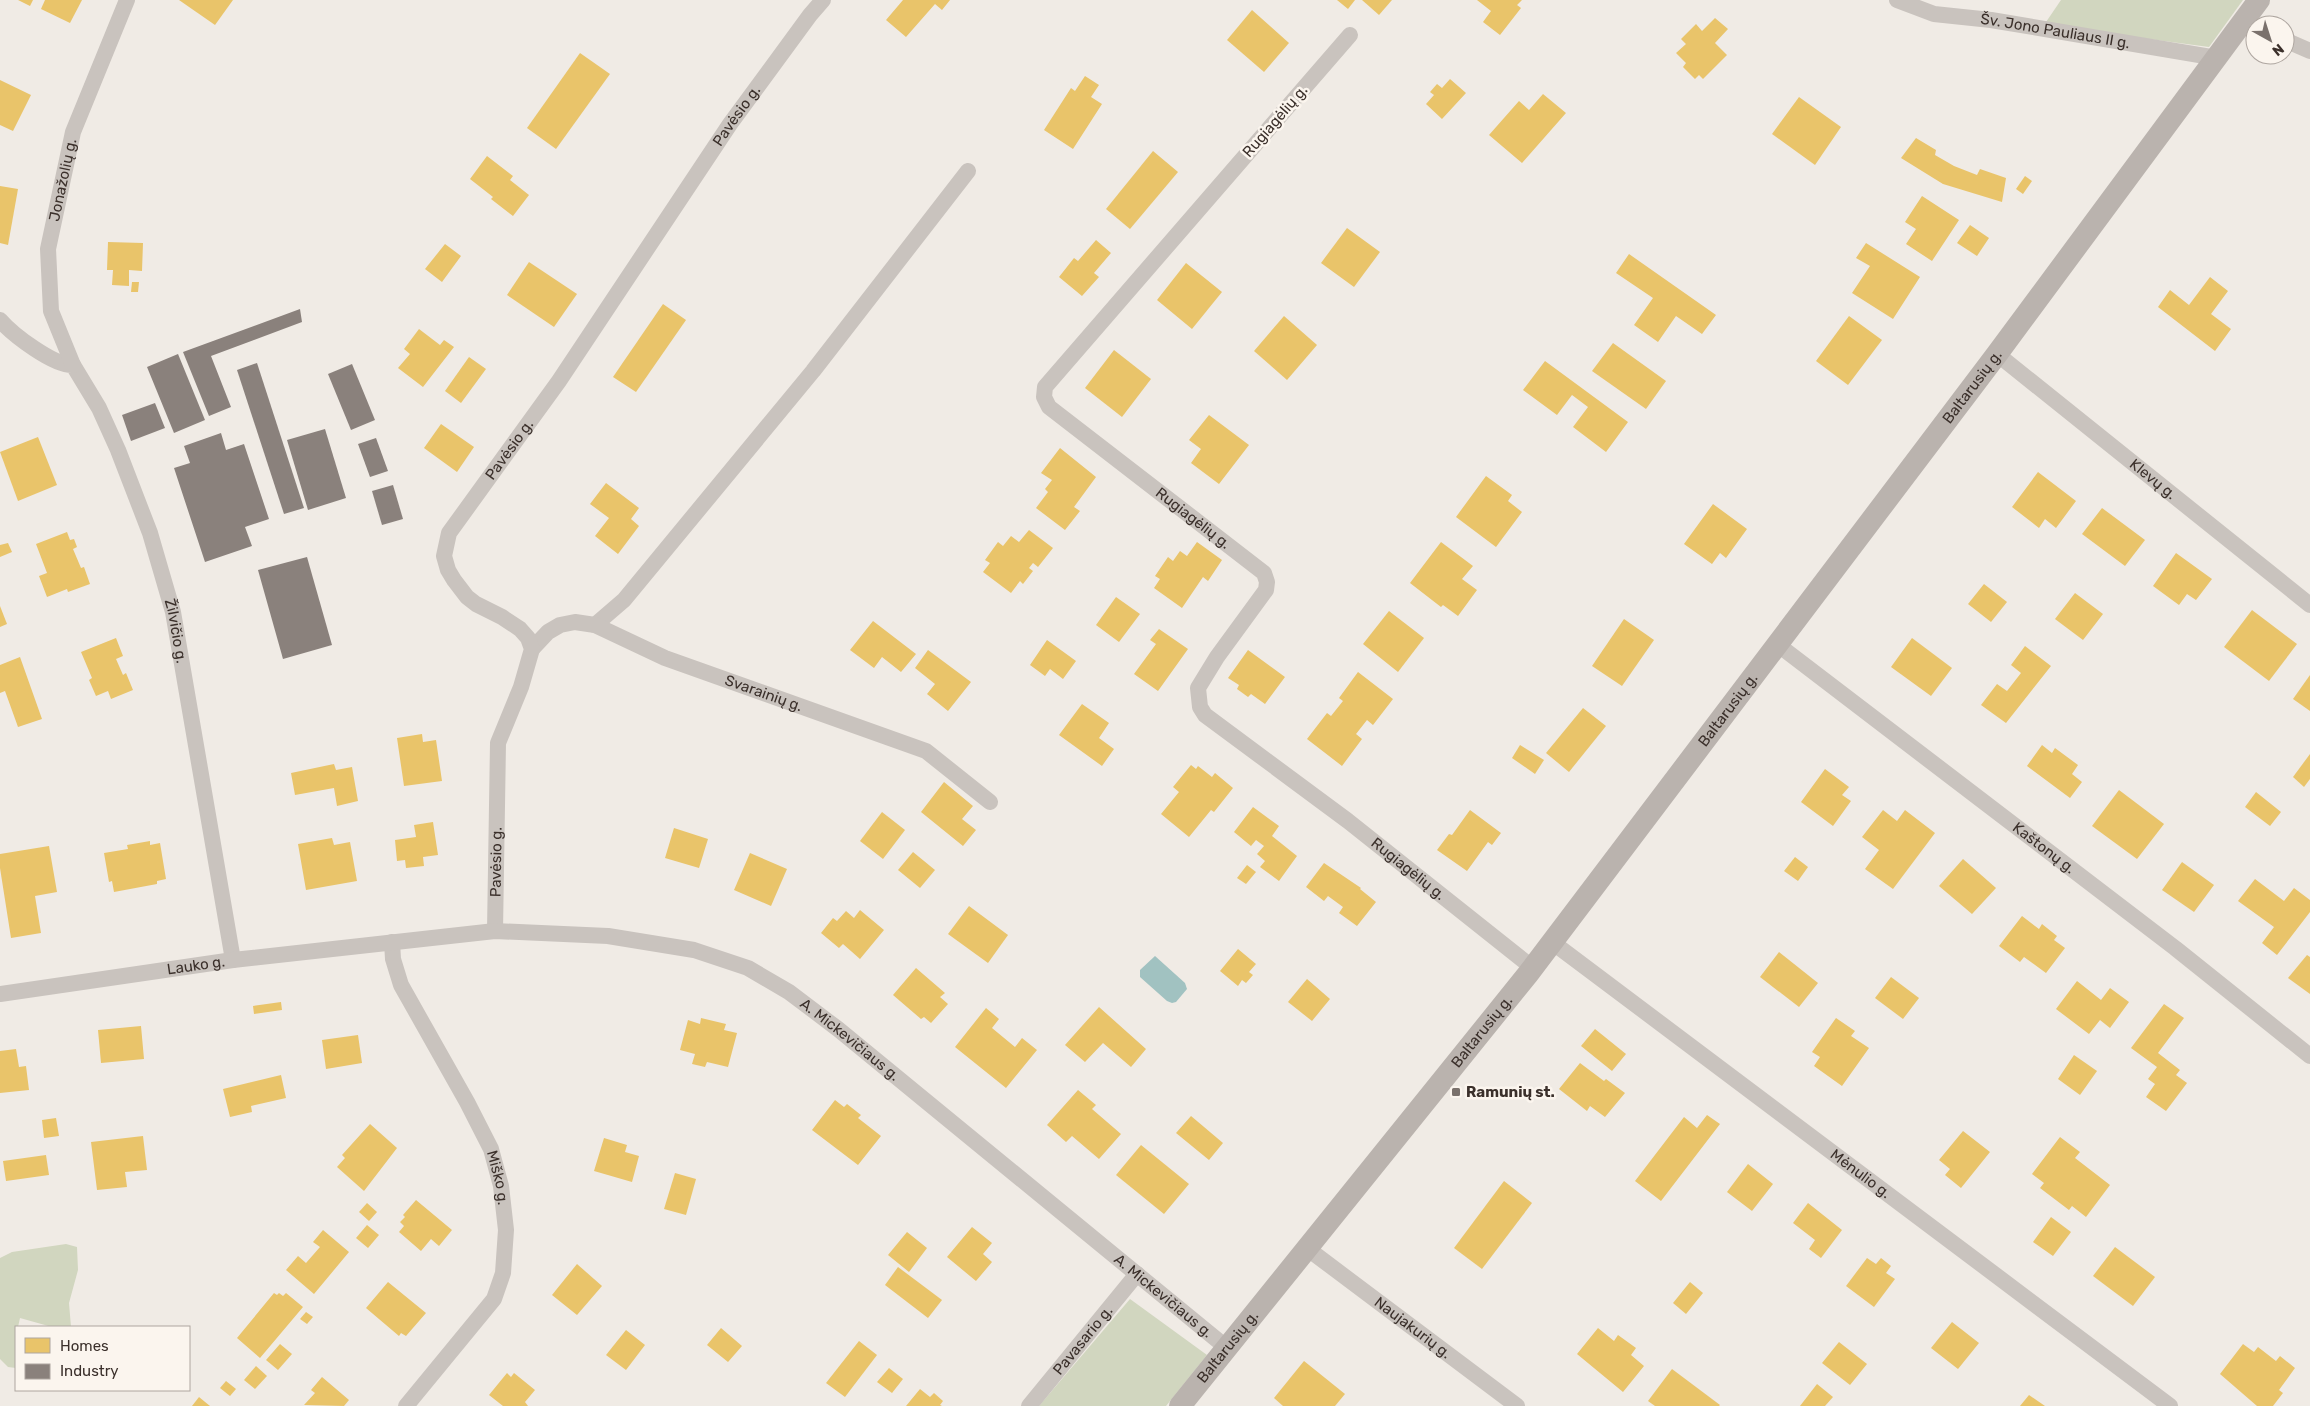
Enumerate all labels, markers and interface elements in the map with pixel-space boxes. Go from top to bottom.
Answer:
street label: Šv. Jono Pauliaus II g. [1980,10,2131,52]
north arrow [2245,15,2295,65]
text: N [2269,40,2287,59]
street label: Rugiagėlių g. [1239,81,1311,161]
street label: Pavėsio g. [709,82,764,150]
street label: Jonažolių g. [45,137,80,223]
street label: Baltarusių g. [1939,346,2006,427]
street label: Pavėsio g. [481,416,537,483]
street label: Klevų g. [2126,455,2180,503]
street label: Rugiagėlių g. [1152,484,1234,553]
street label: Žilvičio g. [161,597,191,665]
street label: Baltarusių g. [1694,669,1761,750]
street label: Svarainių g. [722,671,805,715]
street label: Kaštonų g. [2009,818,2079,878]
street label: Pavėsio g. [487,827,506,897]
street label: Rugiagėlių g. [1367,834,1449,904]
street label: Lauko g. [166,952,226,979]
street label: Baltarusių g. [1447,992,1516,1071]
street label: A. Mickevičiaus g. [796,995,903,1085]
place label: Ramunių st. [1466,1083,1555,1101]
marker: Ramunių st. [1450,1086,1462,1098]
street label: Mėnulio g. [1827,1145,1894,1202]
street label: Miško g. [483,1148,512,1206]
street label: A. Mickevičiaus g. [1110,1250,1216,1342]
street label: Naujakurių g. [1371,1293,1455,1362]
street label: Pavasario g. [1049,1302,1116,1379]
street label: Baltarusių g. [1193,1307,1262,1387]
legend [15,1326,190,1391]
text: Homes [60,1337,109,1355]
text: Industry [60,1362,119,1380]

